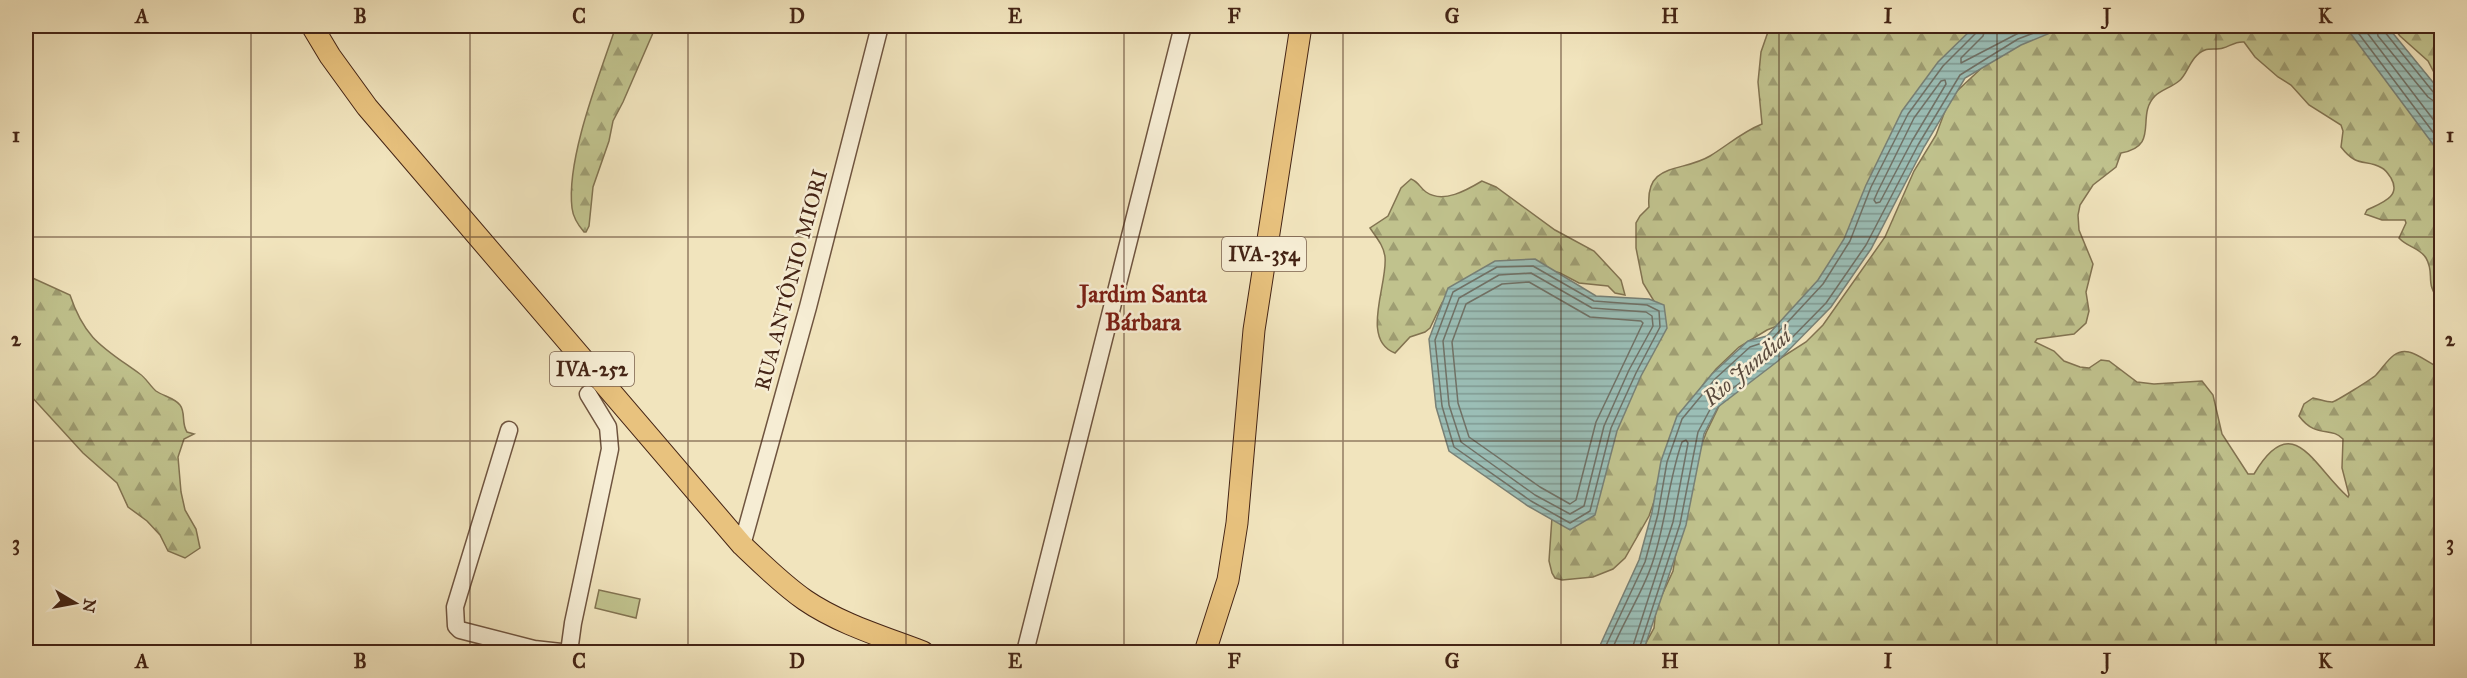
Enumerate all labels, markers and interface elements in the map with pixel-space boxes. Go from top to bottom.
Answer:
text: A [133,4,149,28]
text: B [353,4,367,28]
text: C [572,4,586,28]
text: D [789,4,805,28]
text: E [1008,4,1023,28]
text: F [1227,4,1241,28]
text: G [1445,4,1460,28]
text: H [1661,4,1679,28]
text: I [1884,4,1893,28]
text: J [2100,4,2112,30]
text: K [2318,4,2333,28]
text: 1 [12,123,20,147]
text: 1 [2446,123,2454,147]
street label: RUA ANTÔNIO MIORI [749,167,833,393]
road number: IVA-354 [1222,237,1306,271]
district label: Jardim Santa Bárbara [1076,279,1208,337]
water label: Rio Jundiaí [1697,319,1800,412]
text: 2 [11,327,22,351]
text: 2 [2445,327,2456,351]
road number: IVA-252 [550,352,634,386]
text: 3 [12,531,20,556]
text: 3 [2446,531,2454,556]
north arrow [45,573,105,633]
text: N [79,597,100,614]
text: A [133,649,149,673]
text: B [353,649,367,673]
text: C [572,649,586,673]
text: D [789,649,805,673]
text: E [1008,649,1023,673]
text: F [1227,649,1241,673]
text: G [1445,649,1460,673]
text: H [1661,649,1679,673]
text: I [1884,649,1893,673]
text: J [2100,649,2112,675]
text: K [2318,649,2333,673]

